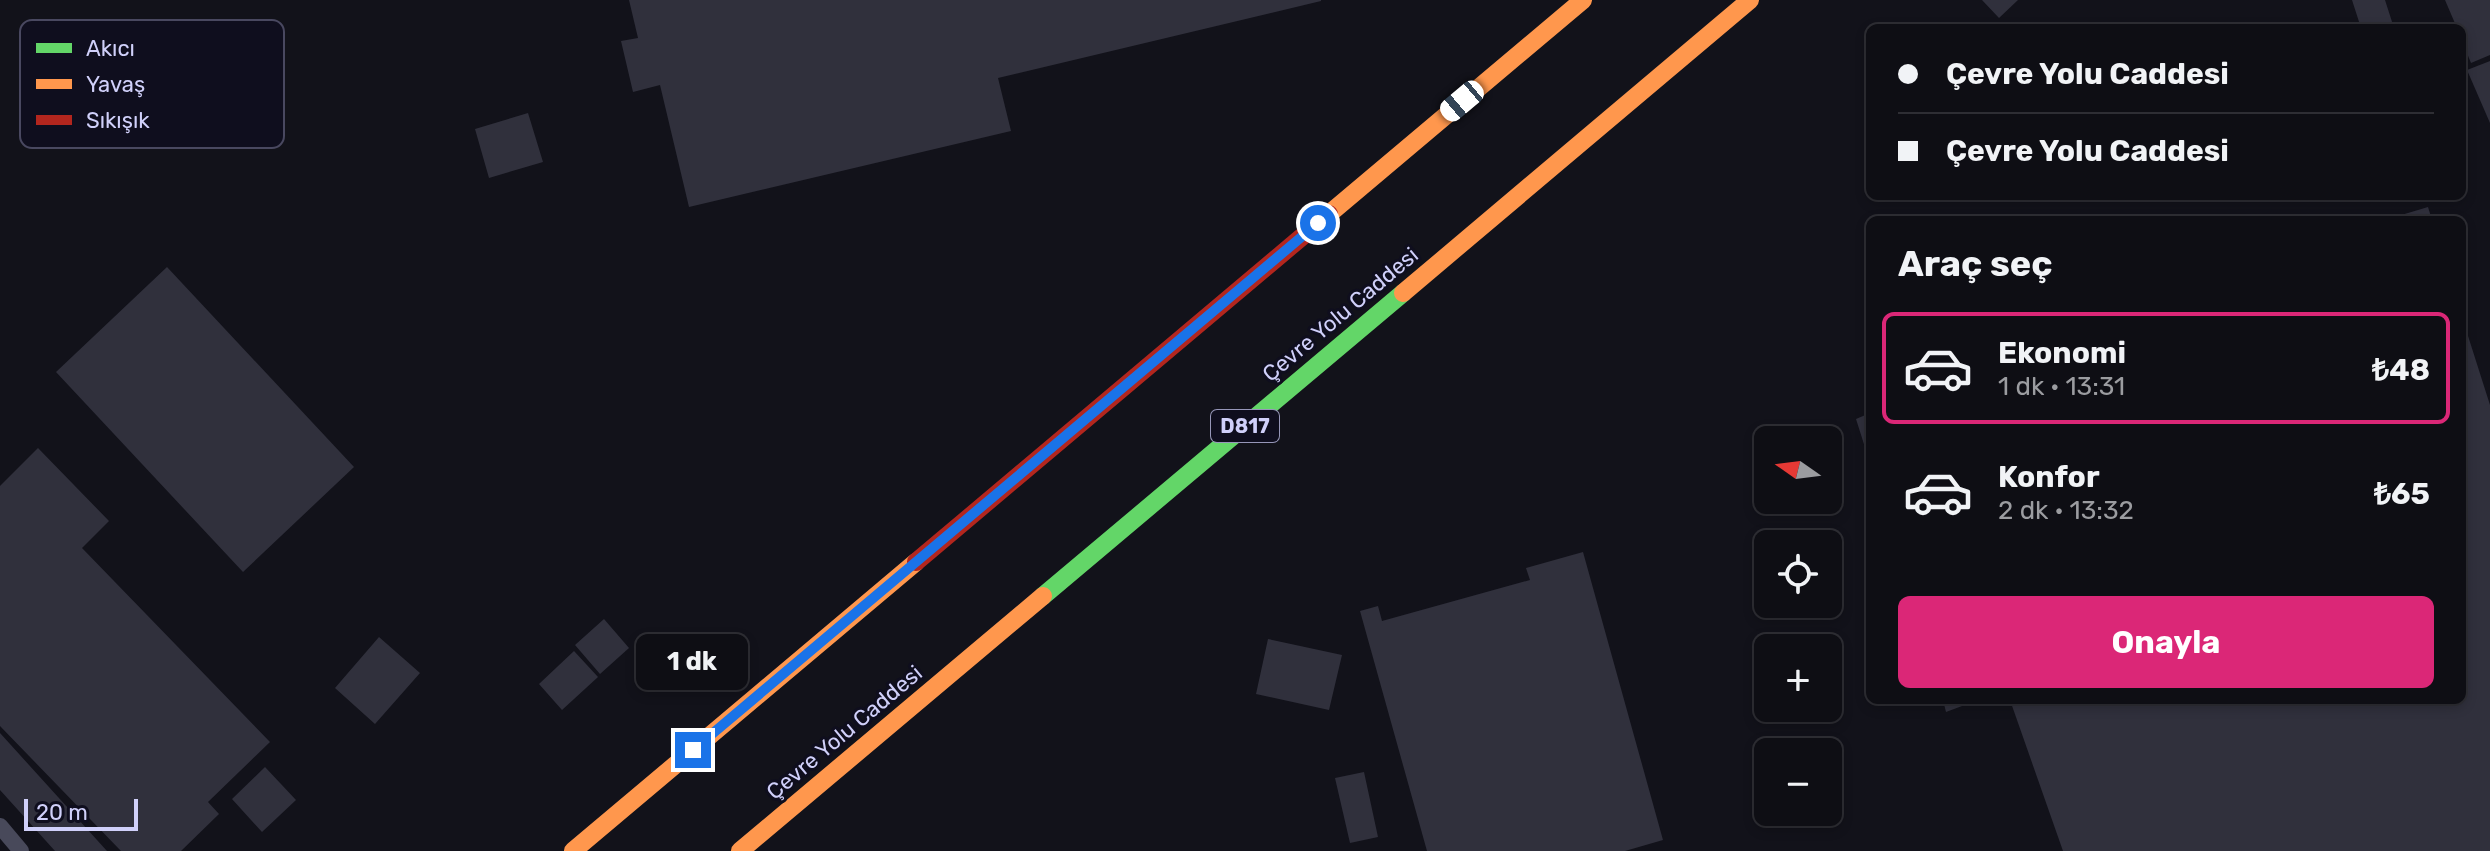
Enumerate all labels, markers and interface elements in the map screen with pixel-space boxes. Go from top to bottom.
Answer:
legend [20,20,284,148]
text: Akıcı [86,35,135,62]
text: Çevre Yolu Caddesi [1946,56,2229,92]
text: Yavaş [86,71,145,98]
car [1436,76,1488,126]
text: Sıkışık [86,107,150,134]
text: Çevre Yolu Caddesi [1946,133,2229,169]
route start [1300,205,1336,241]
street label: Çevre Yolu Caddesi [1257,241,1424,387]
text: Araç seç [1898,242,2053,285]
icon: car [1902,332,1974,404]
text: Ekonomi [1998,335,2126,371]
text: ₺48 [2372,352,2430,388]
text: 1 dk · 13:31 [1998,371,2125,402]
road number: D817 [1211,410,1279,442]
north arrow [1754,426,1842,514]
map controls [1754,426,1842,826]
icon: car [1902,456,1974,528]
text: Konfor [1998,459,2100,495]
text: ₺65 [2374,476,2430,512]
text: 2 dk · 13:32 [1998,495,2134,526]
button: locate [1754,530,1842,618]
button: Onayla [1898,596,2434,688]
callout: 1 dk [637,634,749,690]
button: + [1754,634,1842,722]
text: 1 dk [667,646,717,677]
street label: Çevre Yolu Caddesi [761,659,928,805]
route end [675,732,711,768]
button: − [1754,738,1842,826]
scale bar [24,795,138,831]
text: 20 m [36,799,88,826]

